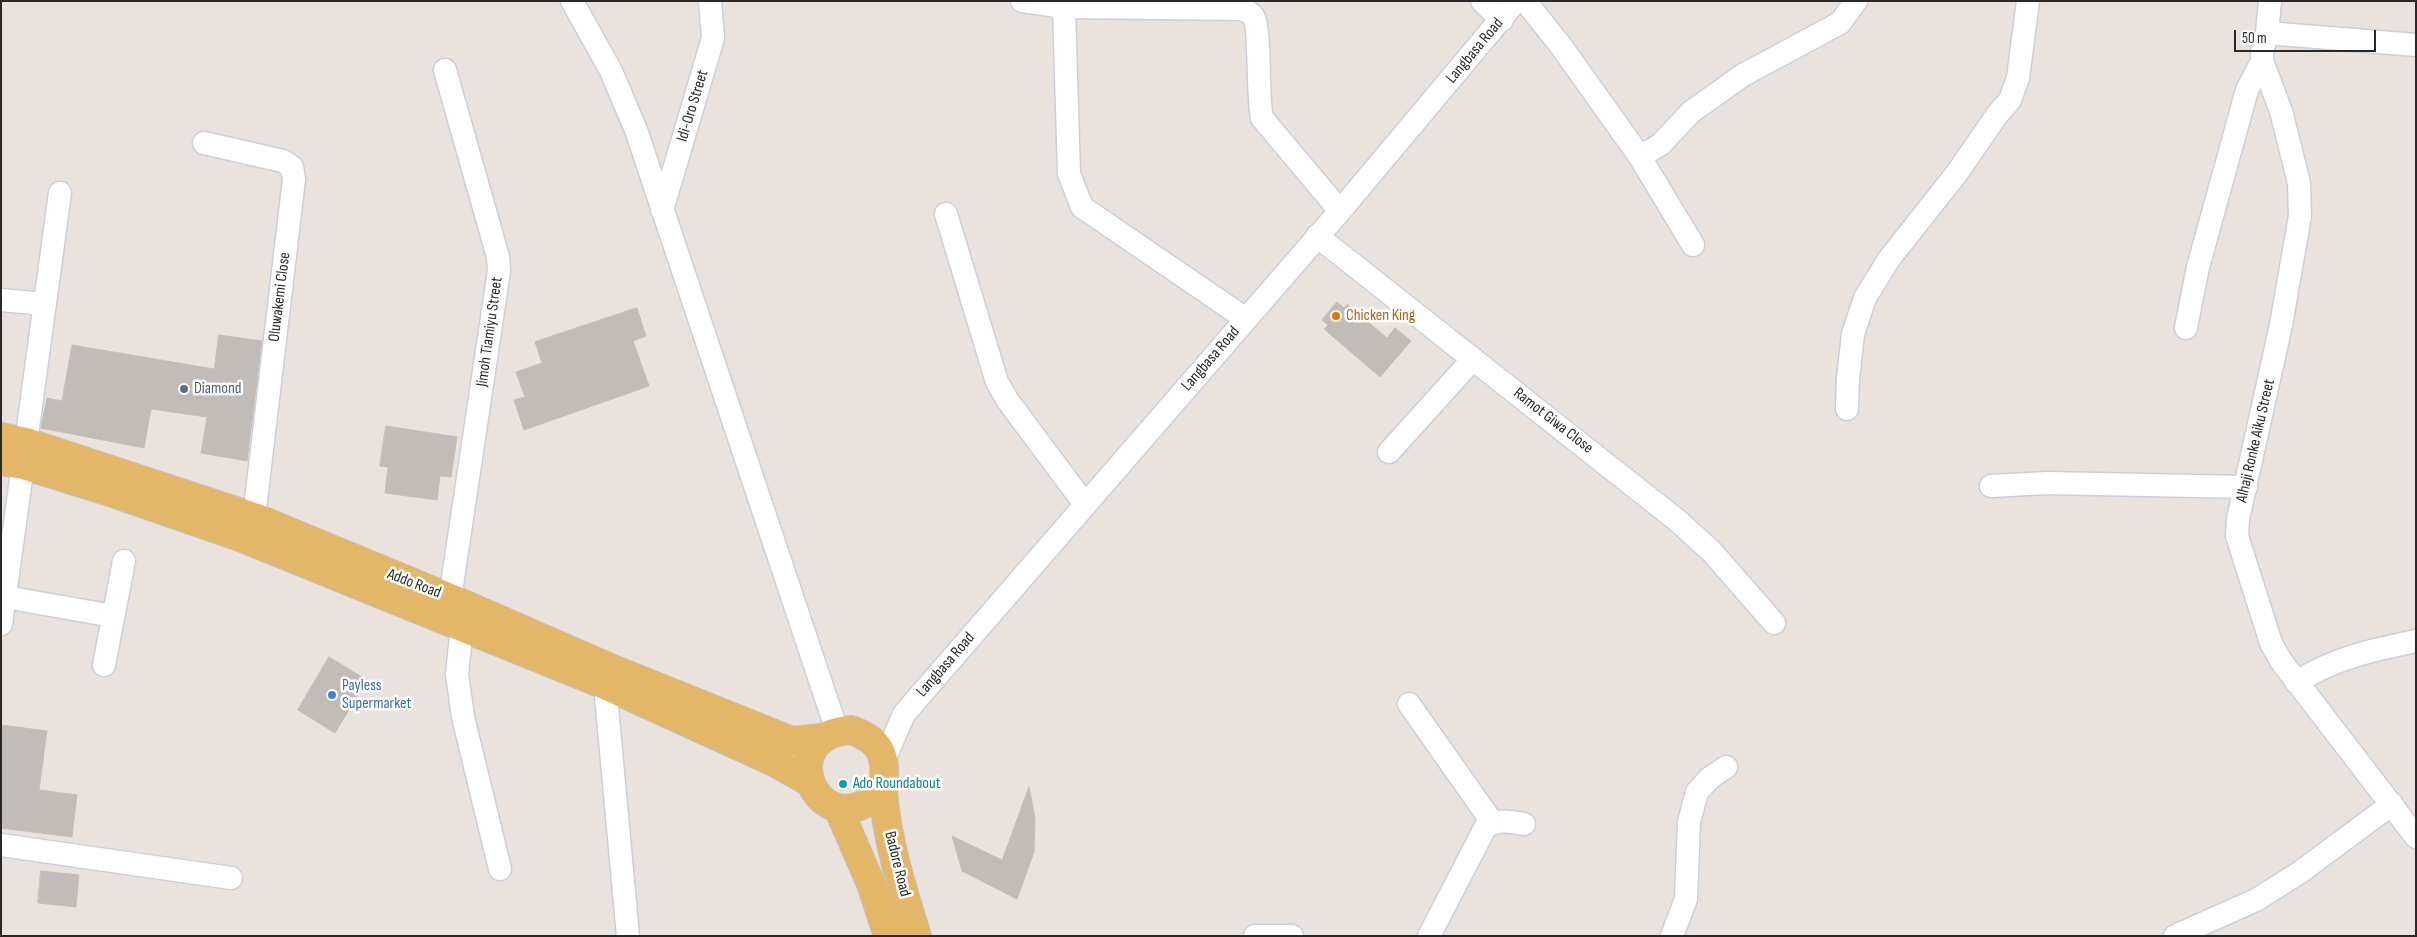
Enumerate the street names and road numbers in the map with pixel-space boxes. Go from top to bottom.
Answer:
street label: Langbasa Road [1442,15,1508,87]
street label: Idi-Oro Street [673,68,713,144]
street label: Oluwakemi Close [265,251,295,343]
street label: Jimoh Tiamiyu Street [473,276,507,388]
street label: Langbasa Road [1178,323,1244,395]
street label: Alhaji Ronke Aiku Street [2232,378,2280,504]
street label: Ramot Giwa Close [1509,384,1597,458]
street label: Addo Road [385,565,443,603]
street label: Langbasa Road [913,629,979,701]
street label: Badore Road [880,829,914,899]

